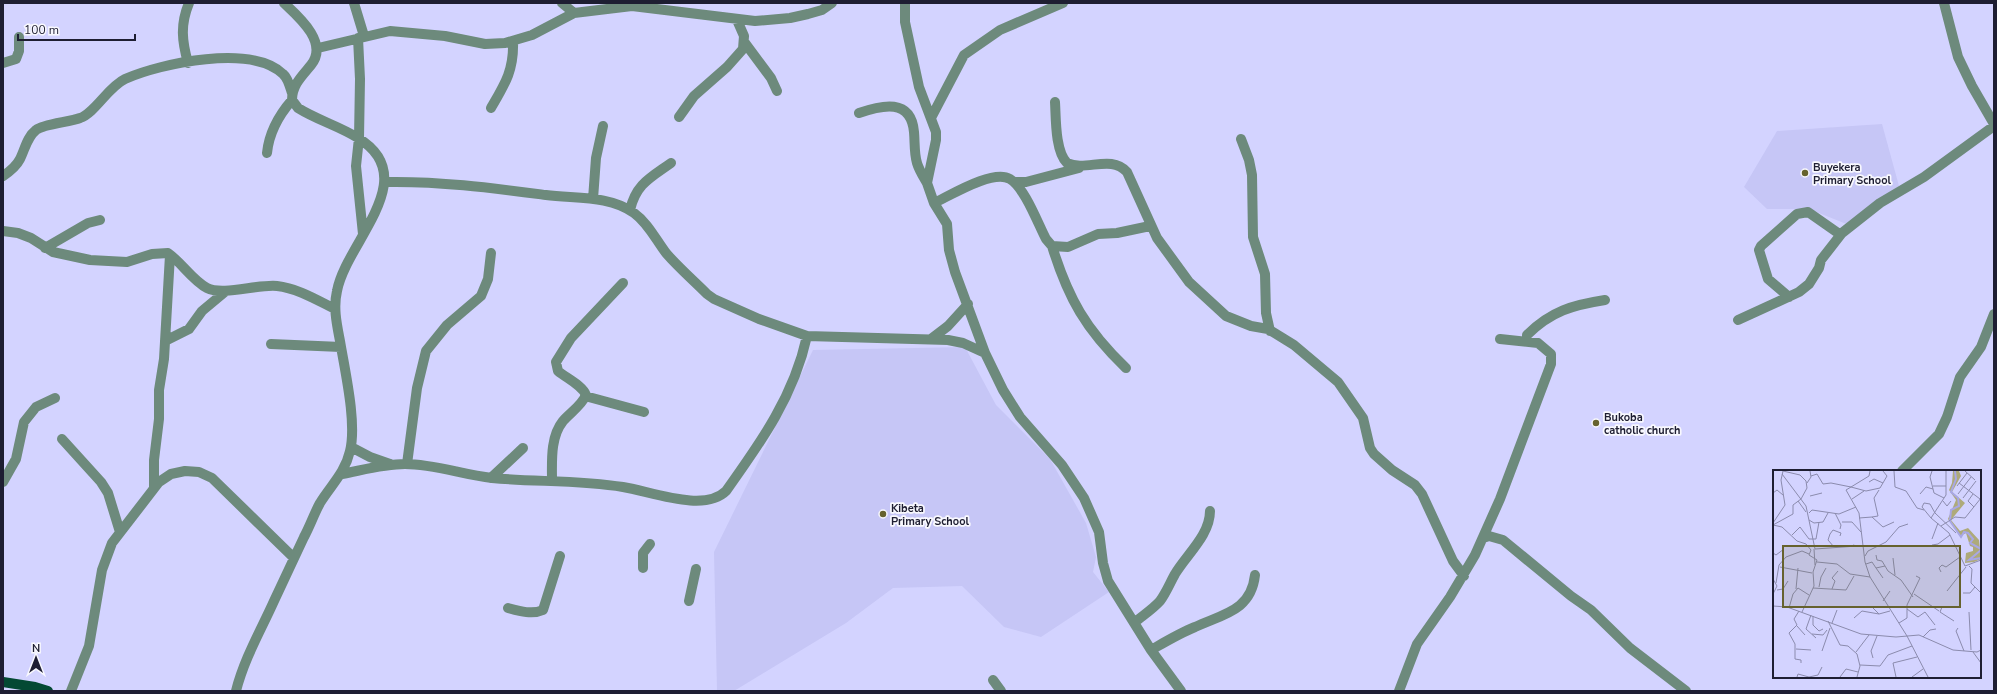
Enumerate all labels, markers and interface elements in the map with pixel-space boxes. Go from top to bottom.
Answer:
scale bar [18,16,135,42]
text: 100 m [24,22,59,38]
place label: Buyekera Primary School [1813,160,1891,188]
marker: Buyekera Primary School [1800,168,1810,178]
place label: Bukoba catholic church [1604,410,1681,438]
marker: Bukoba catholic church [1591,418,1601,428]
inset map [1773,470,1981,678]
place label: Kibeta Primary School [891,501,969,529]
marker: Kibeta Primary School [878,509,888,519]
north arrow [16,638,56,678]
text: N [32,641,40,656]

